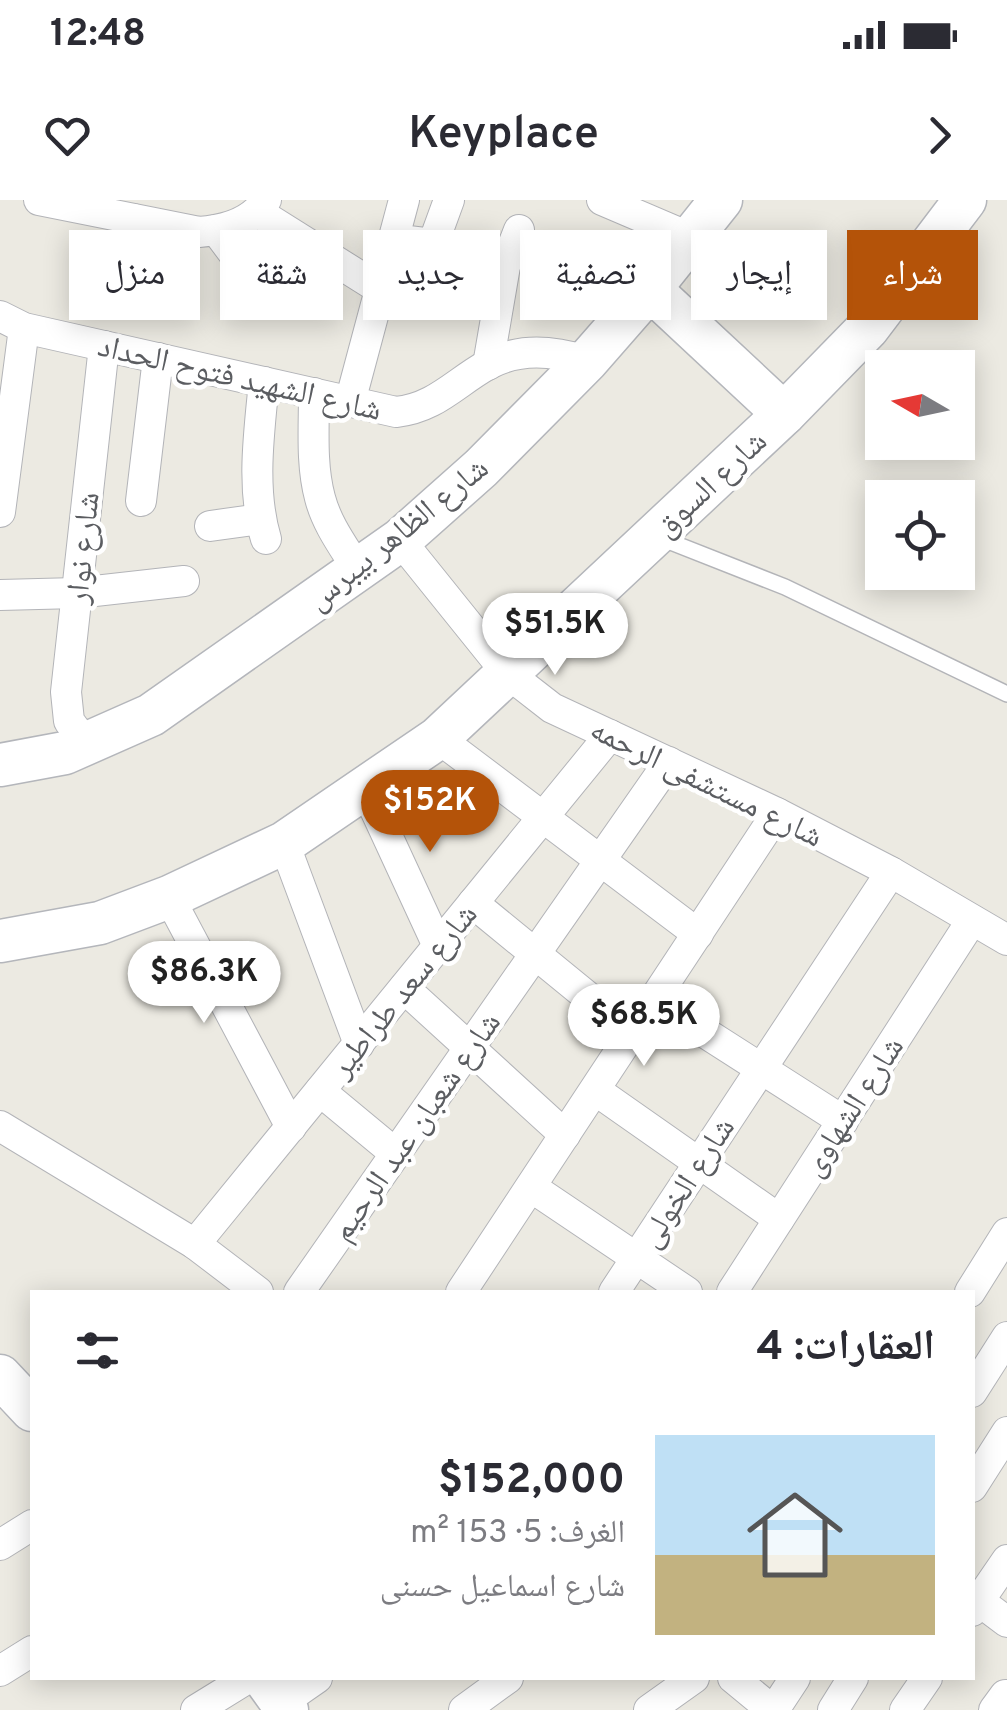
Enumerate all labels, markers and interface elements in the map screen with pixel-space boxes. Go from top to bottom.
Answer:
text: 12:48 [50,11,146,60]
text: Keyplace [408,107,599,164]
icon: heart [40,108,95,163]
icon: forward [912,108,967,163]
chip: منزل [69,230,200,320]
chip: شقة [220,230,343,320]
chip: جديد [363,230,500,320]
chip: تصفية [520,230,671,320]
chip: إيجار [691,230,827,320]
chip: شراء [847,230,978,320]
street label: شارع الشهيد فتوح الحداد [94,328,385,432]
north arrow [865,350,975,460]
map controls [865,350,975,590]
street label: شارع السوق [647,423,777,547]
street label: شارع الظاهر بيبرس [300,450,498,621]
button: locate [865,480,975,590]
street label: شارع نوار [59,490,111,607]
pin: $51.5K [474,593,636,678]
text: $51.5K [504,605,606,645]
street label: شارع مستشفى الرحمه [583,711,829,858]
pin: $152K [360,770,500,855]
text: $152K [383,782,477,822]
street label: شارع سعد طراطير [322,897,488,1088]
pin: $86.3K [123,941,285,1026]
text: $86.3K [150,953,258,993]
pin: $68.5K [563,984,725,1069]
text: $68.5K [590,996,698,1036]
street label: شارع شعبان عبد الرحيم [323,1005,511,1250]
street label: شارع الشهاوى [794,1030,915,1185]
street label: شارع الخولى [631,1111,746,1257]
text: العقارات: 4 [756,1322,935,1375]
icon: filters [70,1323,125,1378]
text: $152,000 [438,1455,625,1508]
icon: home [735,1475,855,1595]
text: الغرف: 5 · 153 m² [410,1514,625,1554]
text: شارع اسماعيل حسنى [380,1568,625,1608]

